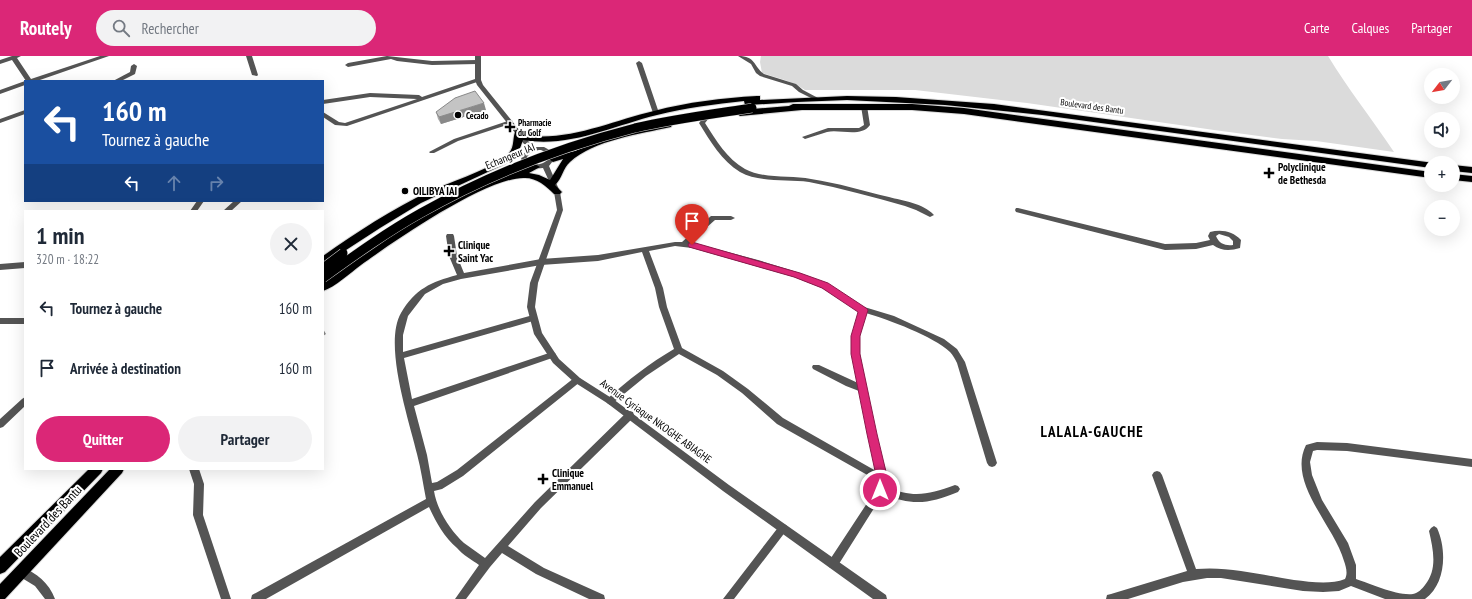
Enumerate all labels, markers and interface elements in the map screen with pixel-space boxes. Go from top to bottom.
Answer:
search box [96,10,376,46]
text: Routely [20,16,72,40]
icon: search [110,17,132,39]
text: Rechercher [142,19,199,38]
text: Carte [1304,19,1329,37]
text: Calques [1351,19,1389,37]
text: Partager [1411,19,1452,37]
north arrow [1424,68,1460,104]
map controls [1424,68,1460,236]
text: 160 m [102,92,166,129]
icon: left [36,96,88,148]
street label: Boulevard des Bantu [1060,96,1124,116]
marker: Cecado [453,110,463,120]
place label: Cecado [466,110,489,121]
button: sound [1424,112,1460,148]
place label: Pharmacie du Golf [518,117,552,138]
marker: Pharmacie du Golf [505,122,515,132]
text: Tournez à gauche [102,128,209,151]
street label: Echangeur IAI [483,140,537,172]
button: + [1424,156,1460,192]
place label: Polyclinique de Bethesda [1278,160,1327,187]
marker: Polyclinique de Bethesda [1263,167,1275,179]
icon: left [121,172,143,194]
icon: ahead [163,172,185,194]
icon: right [205,172,227,194]
place label: OILIBYA IAI [413,184,457,198]
marker: OILIBYA IAI [400,186,410,196]
button: − [1424,200,1460,236]
pin [675,204,709,245]
icon: arrive [681,210,703,232]
text: 1 min [36,220,84,251]
button: close [270,223,312,265]
place label: Clinique Saint Yac [458,238,493,265]
marker: Clinique Saint Yac [443,245,455,257]
text: 320 m · 18:22 [36,251,99,268]
icon: left [36,297,58,319]
text: Tournez à gauche [70,299,162,318]
text: 160 m [279,299,312,318]
icon: arrive [36,357,58,379]
text: Arrivée à destination [70,359,181,378]
text: 160 m [279,359,312,378]
street label: Avenue Cyriaque NKOGHE ABIAGHE [598,376,715,466]
button: Quitter [36,416,170,462]
button: Partager [178,416,312,462]
district label: LALALA-GAUCHE [1040,422,1144,441]
place label: Clinique Emmanuel [552,466,593,493]
position arrow [859,469,901,511]
marker: Clinique Emmanuel [537,473,549,485]
street label: Boulevard des Bantu [10,482,86,560]

